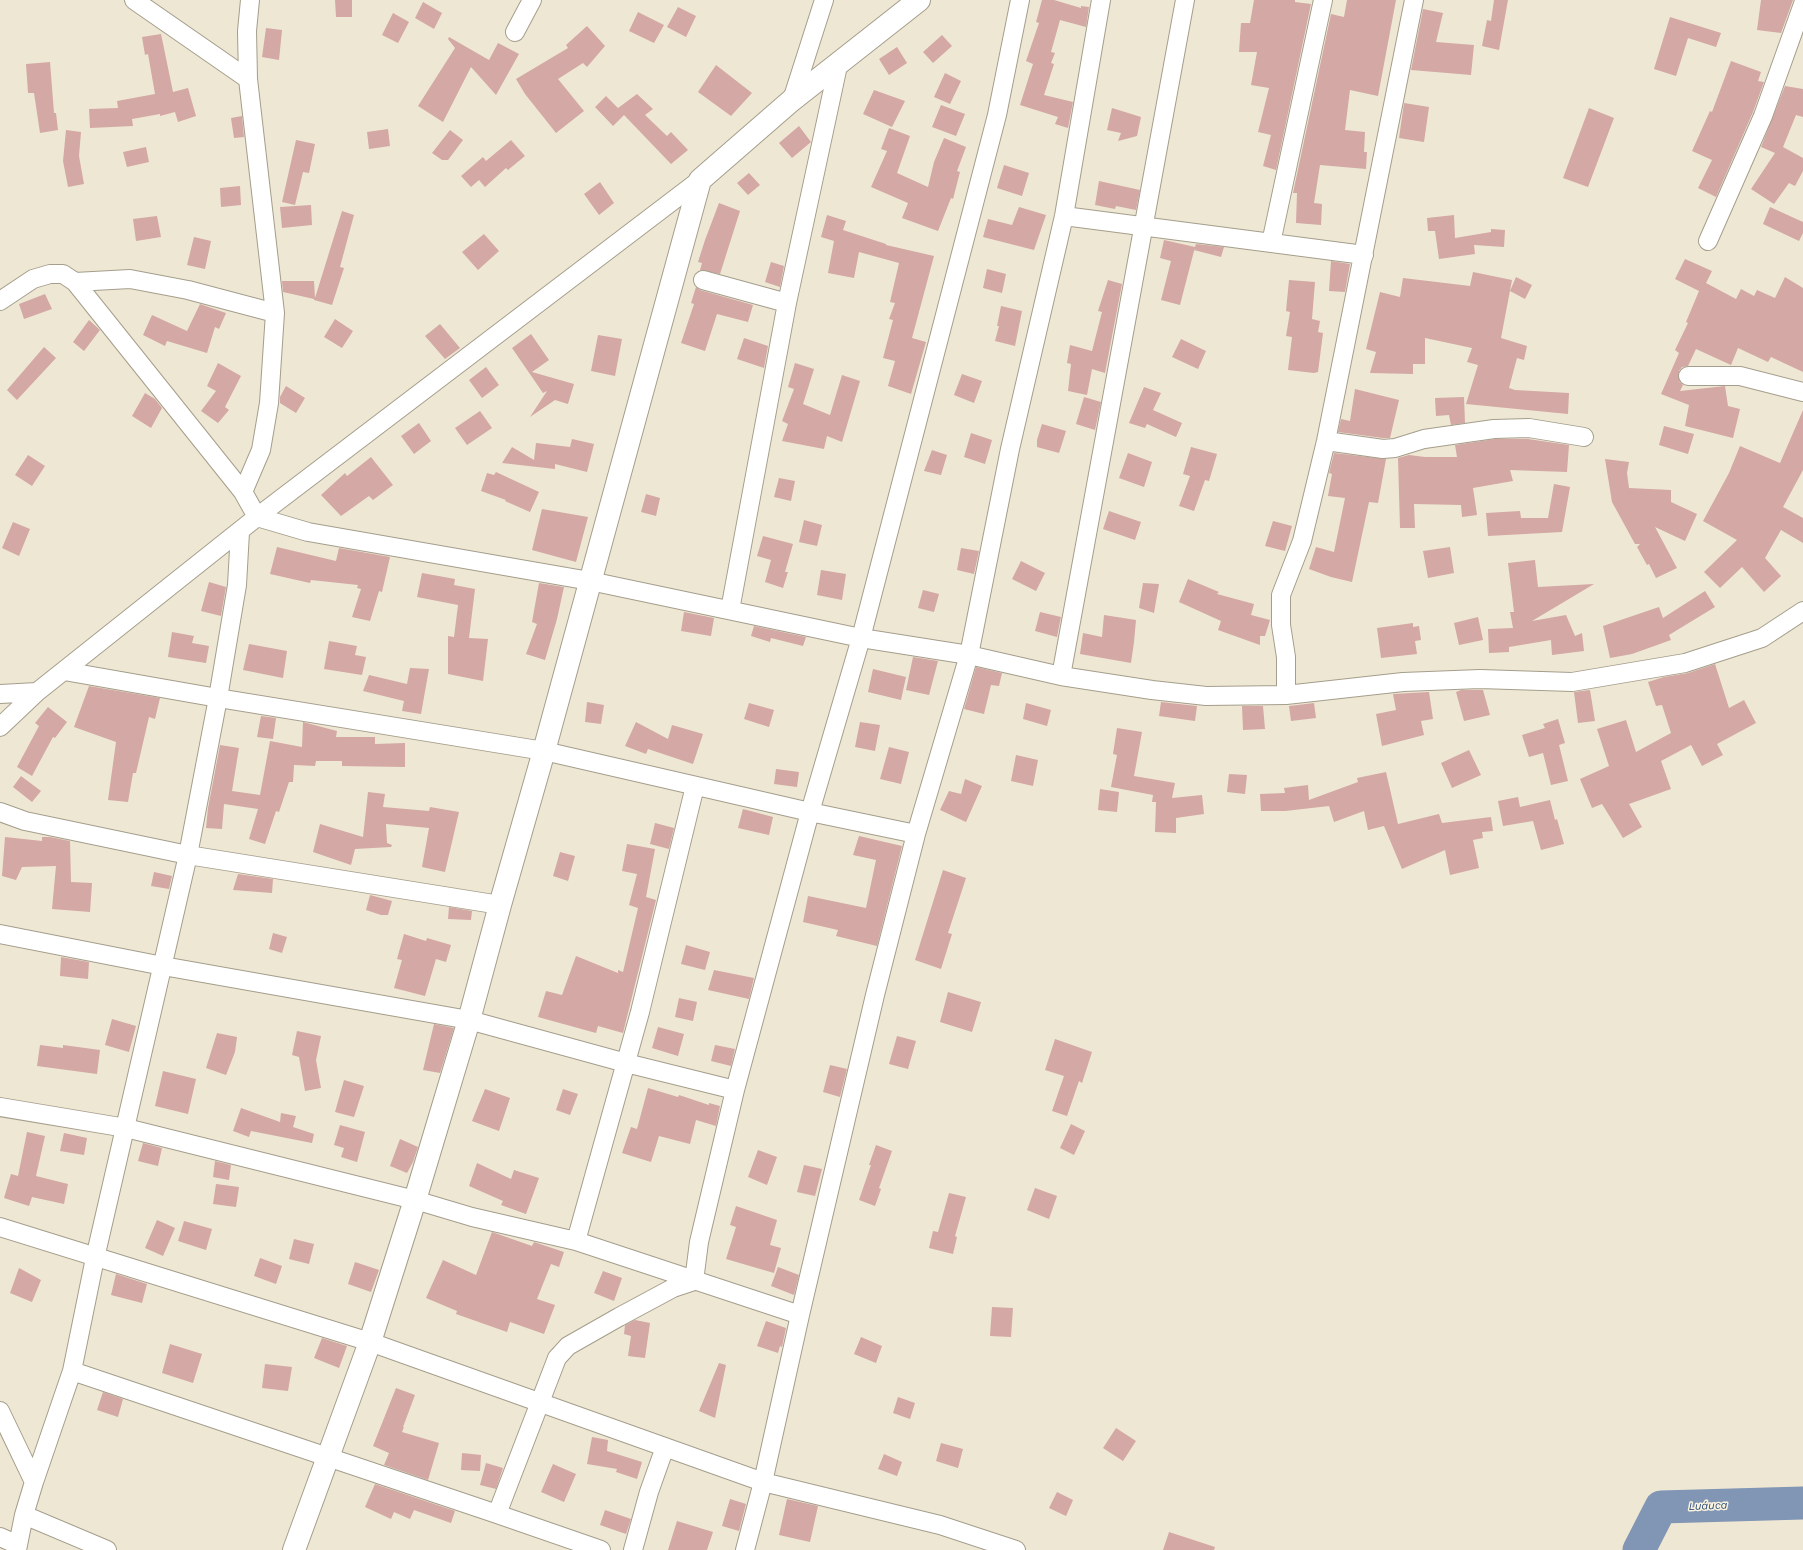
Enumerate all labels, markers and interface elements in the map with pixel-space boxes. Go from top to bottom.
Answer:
water label: Luáuca [1688,1499,1728,1513]

